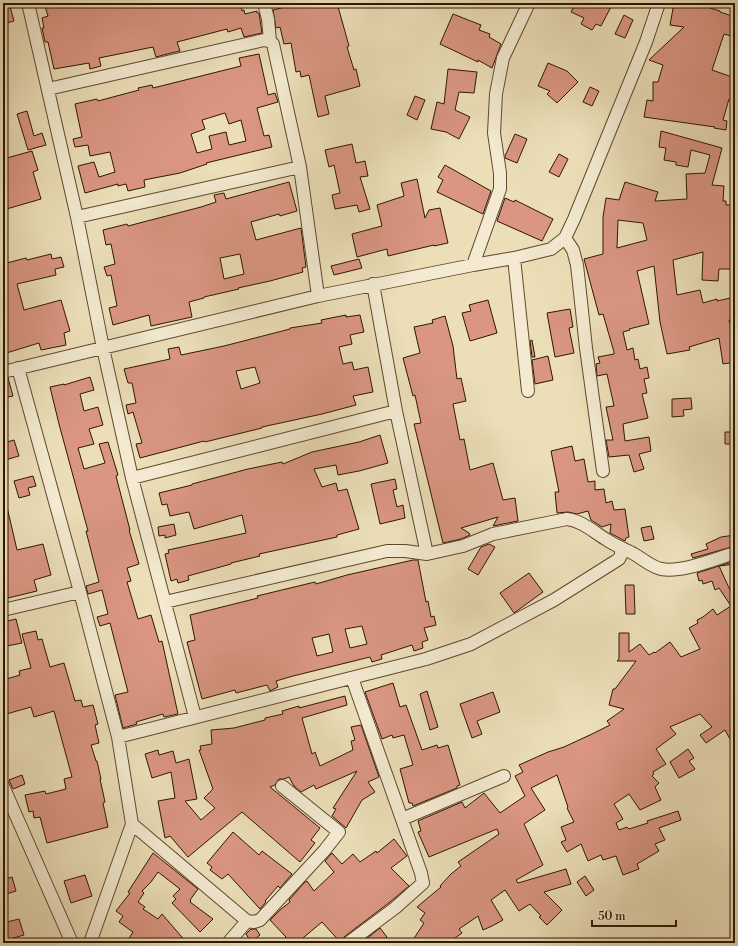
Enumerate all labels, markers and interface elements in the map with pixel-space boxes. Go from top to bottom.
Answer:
scale bar [592,902,676,928]
text: 50 m [598,909,626,924]

